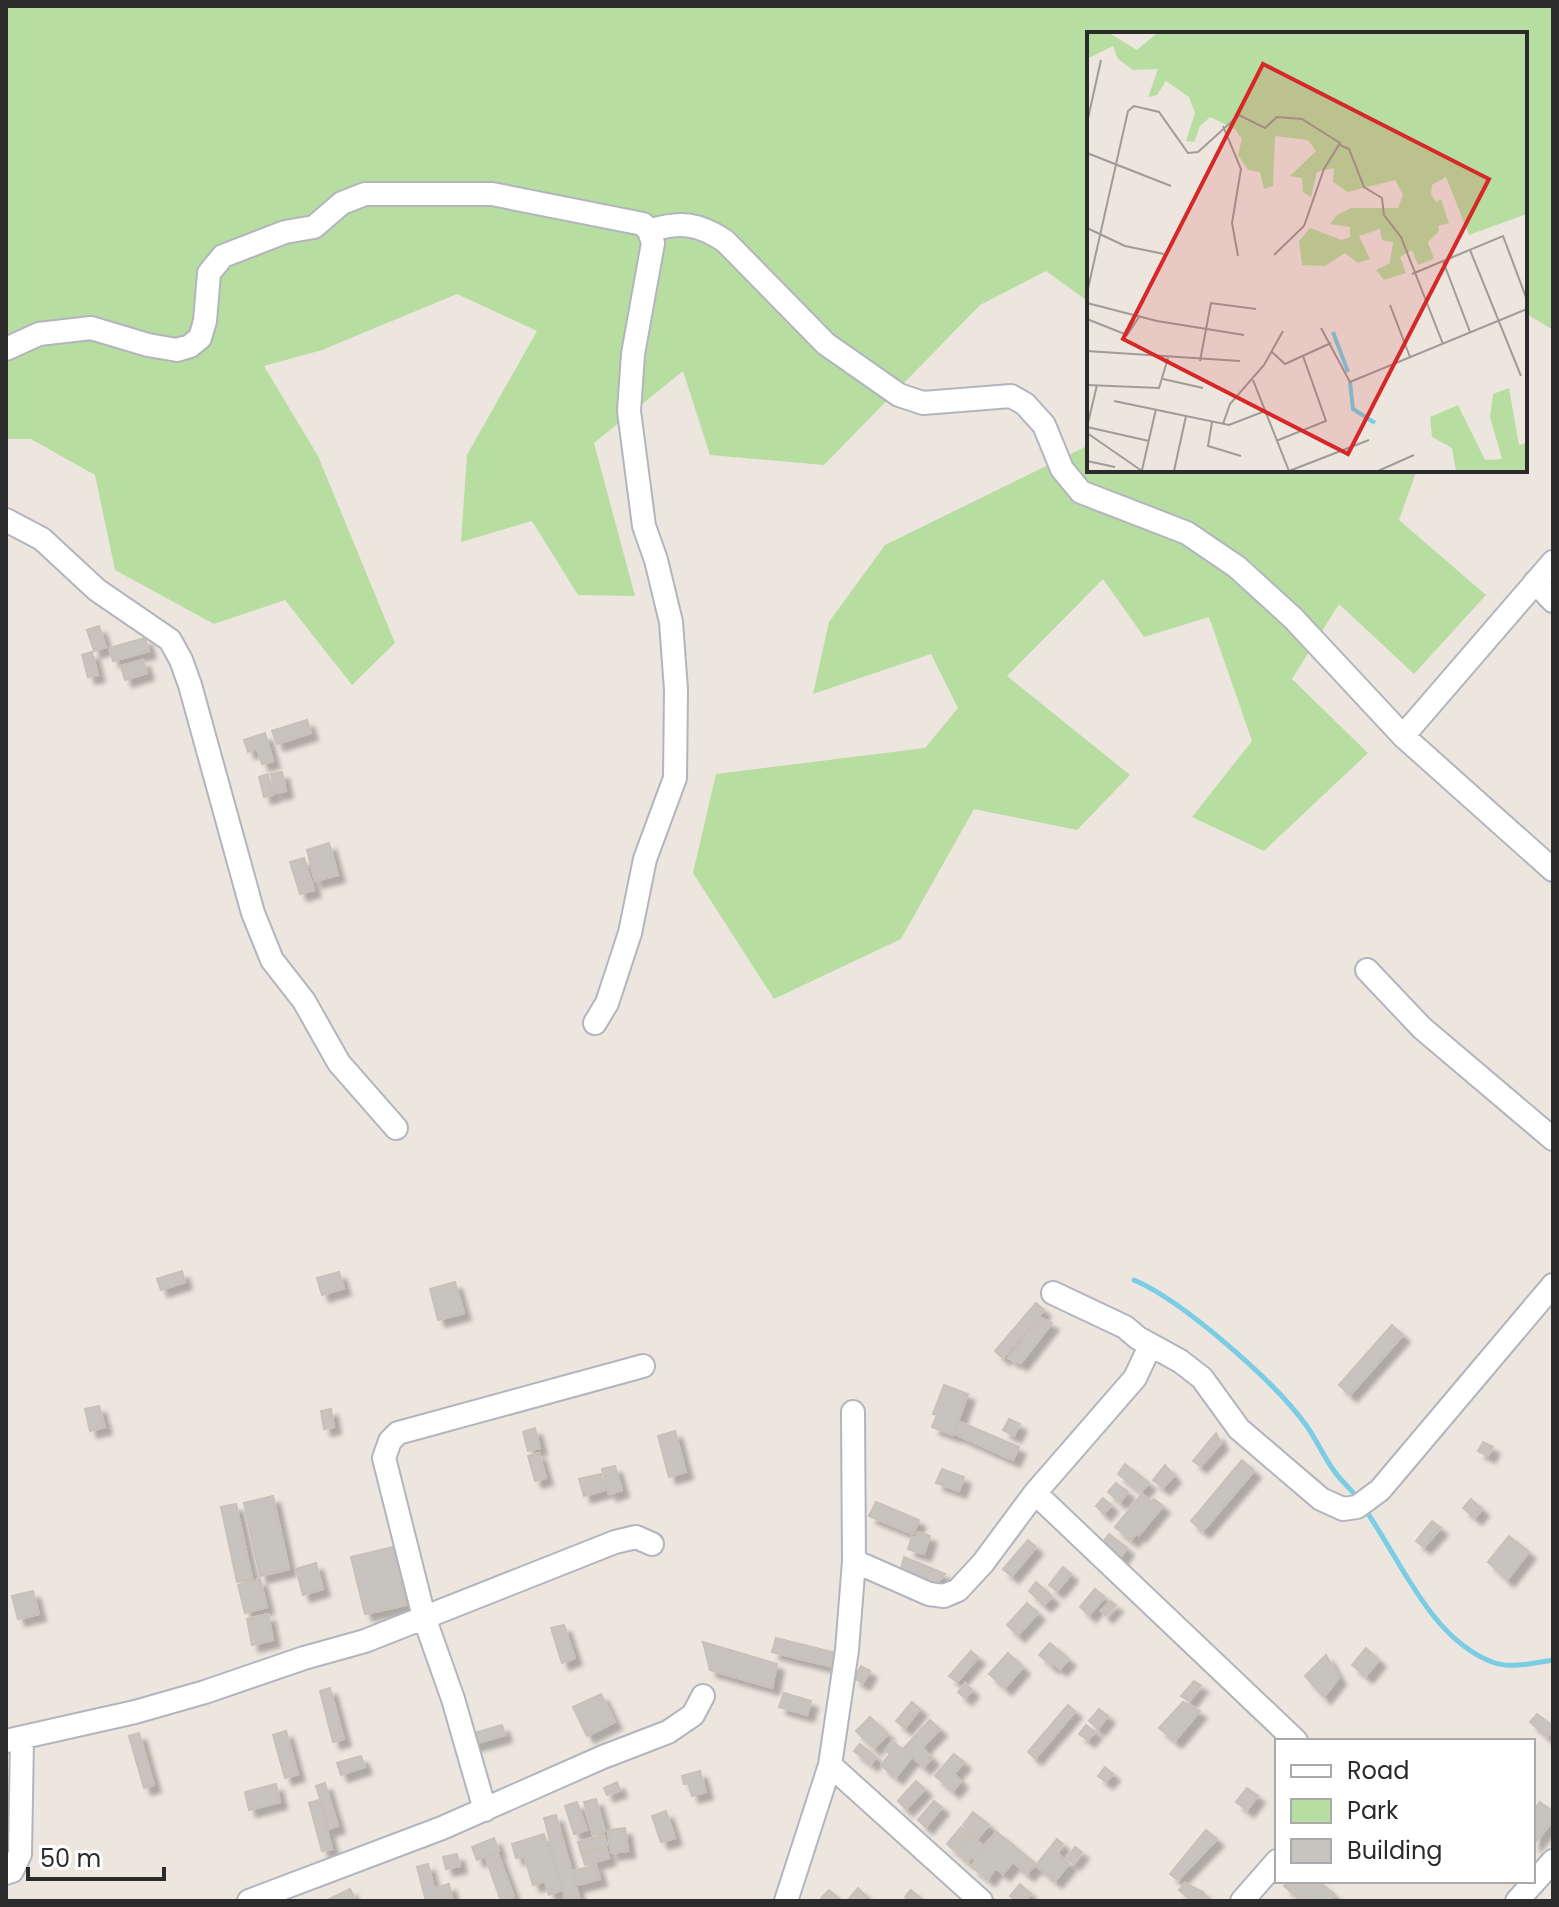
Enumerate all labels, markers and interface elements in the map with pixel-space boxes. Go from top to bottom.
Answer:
inset map [1087,32,1527,472]
legend [1275,1739,1535,1883]
text: Road [1347,1754,1409,1787]
text: Park [1347,1794,1399,1827]
scale bar [28,1831,164,1881]
text: Building [1347,1834,1443,1867]
text: 50 m [40,1842,101,1875]

